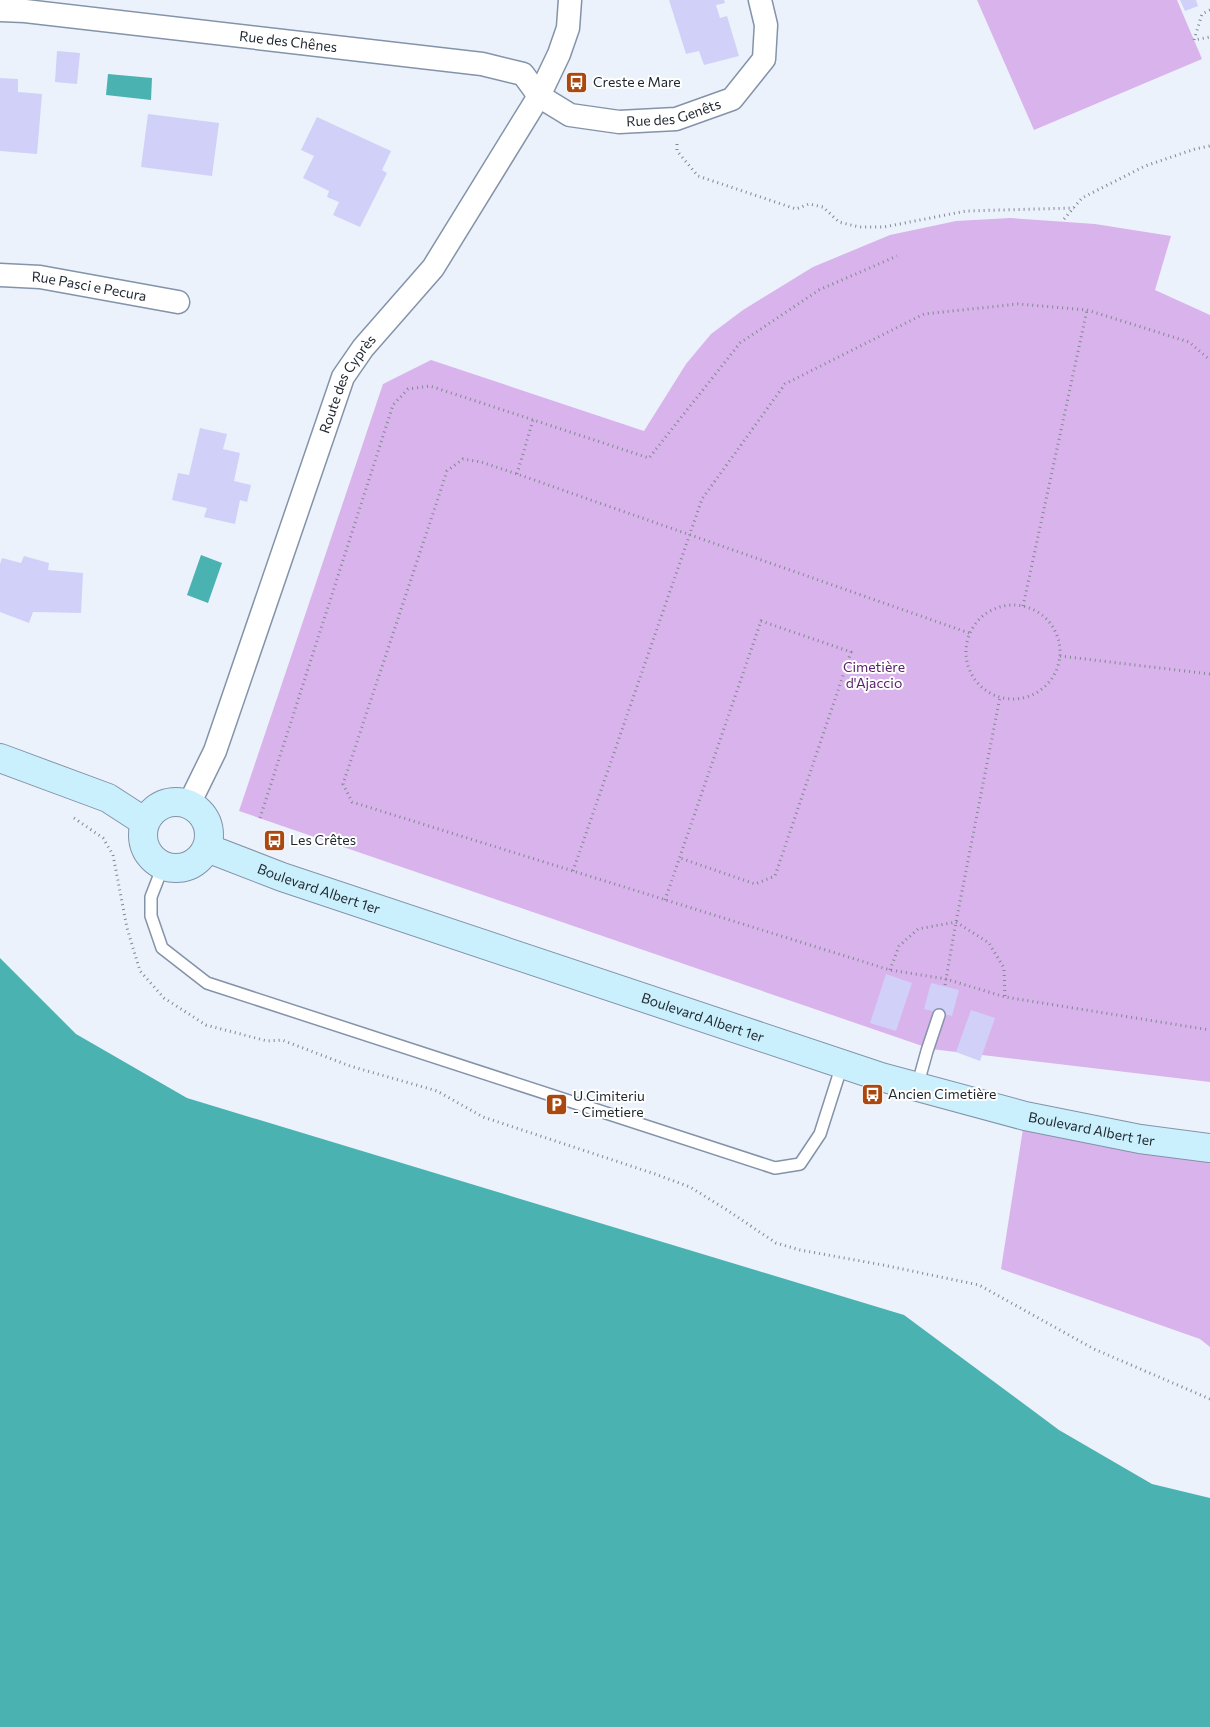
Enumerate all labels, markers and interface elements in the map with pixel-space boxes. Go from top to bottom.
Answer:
street label: Rue des Chênes [238,27,338,55]
bus stop icon: Creste e Mare [565,70,589,94]
place label: Creste e Mare [593,73,681,90]
street label: Rue des Genêts [626,95,723,130]
street label: Rue Pasci e Pecura [31,268,148,304]
street label: Route des Cyprès [315,331,379,435]
park label: Cimetière d'Ajaccio [843,658,905,691]
bus stop icon: Les Crêtes [262,828,286,852]
place label: Les Crêtes [290,831,356,848]
street label: Boulevard Albert 1er [255,859,383,917]
street label: Boulevard Albert 1er [639,989,767,1046]
bus stop icon: Ancien Cimetière [860,1082,884,1106]
place label: Ancien Cimetière [888,1085,996,1102]
place label: U Cimiteriu - Cimetiere [573,1087,645,1120]
parking icon: U Cimiteriu - Cimetiere [545,1092,569,1116]
street label: Boulevard Albert 1er [1027,1108,1156,1149]

